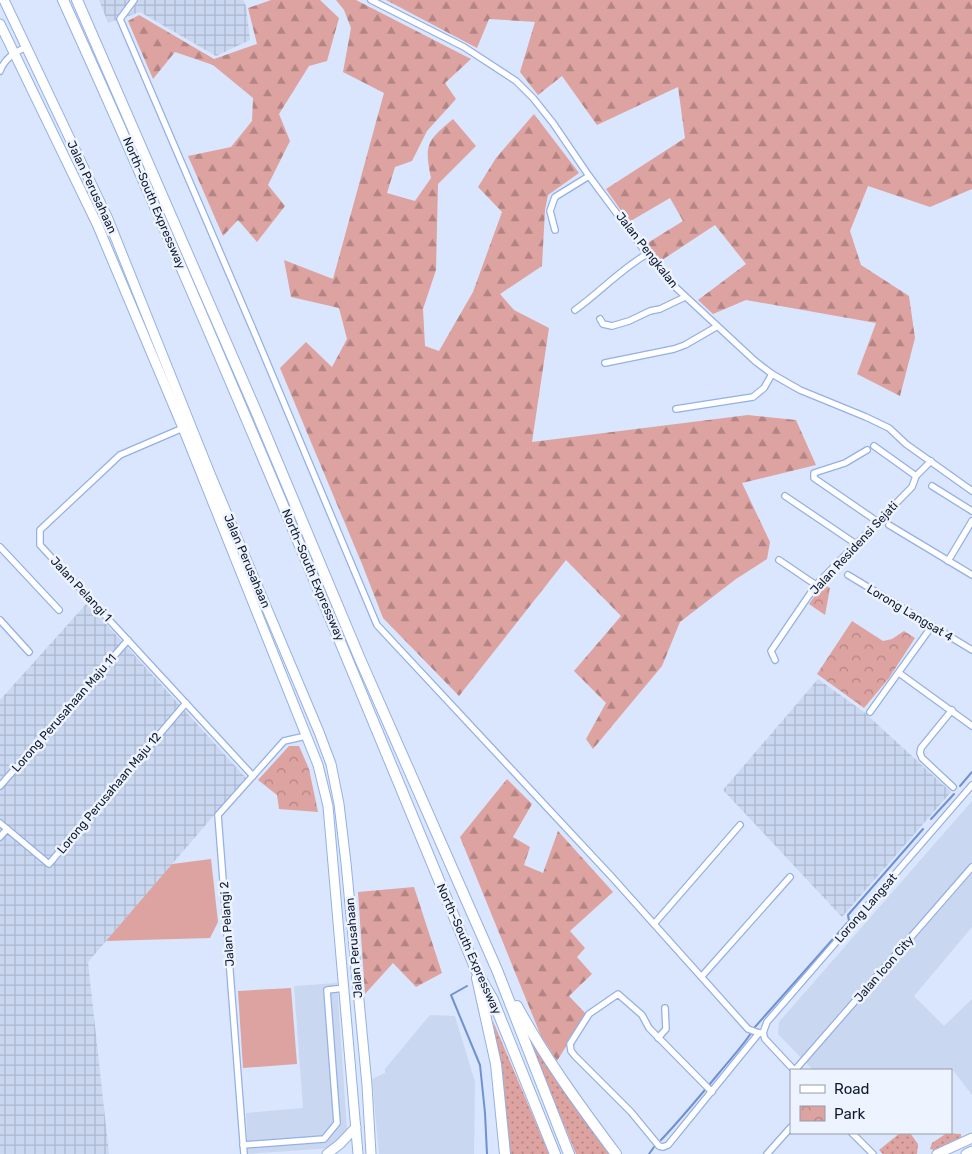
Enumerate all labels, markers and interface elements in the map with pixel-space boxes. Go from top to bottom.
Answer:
street label: North–South Expressway [120,135,188,271]
street label: Jalan Perusahaan [64,138,120,236]
street label: Jalan Pengkalan [613,209,681,291]
street label: Jalan Residensi Sejati [807,499,901,597]
street label: North–South Expressway [279,507,347,643]
street label: Jalan Perusahaan [221,512,273,610]
street label: Jalan Pelangi 1 [47,554,115,624]
street label: Lorong Langsat 4 [864,582,956,644]
street label: Lorong Perusahaan Maju 11 [9,651,119,775]
street label: Lorong Perusahaan Maju 12 [54,730,164,856]
street label: Lorong Langsat [832,870,900,946]
street label: Jalan Pelangi 2 [217,881,237,967]
street label: North–South Expressway [434,881,504,1017]
street label: Jalan Perusahaan [343,897,365,999]
street label: Jalan Icon City [851,933,917,1005]
legend [790,1069,952,1134]
text: Road [834,1080,870,1098]
text: Park [834,1105,865,1123]

